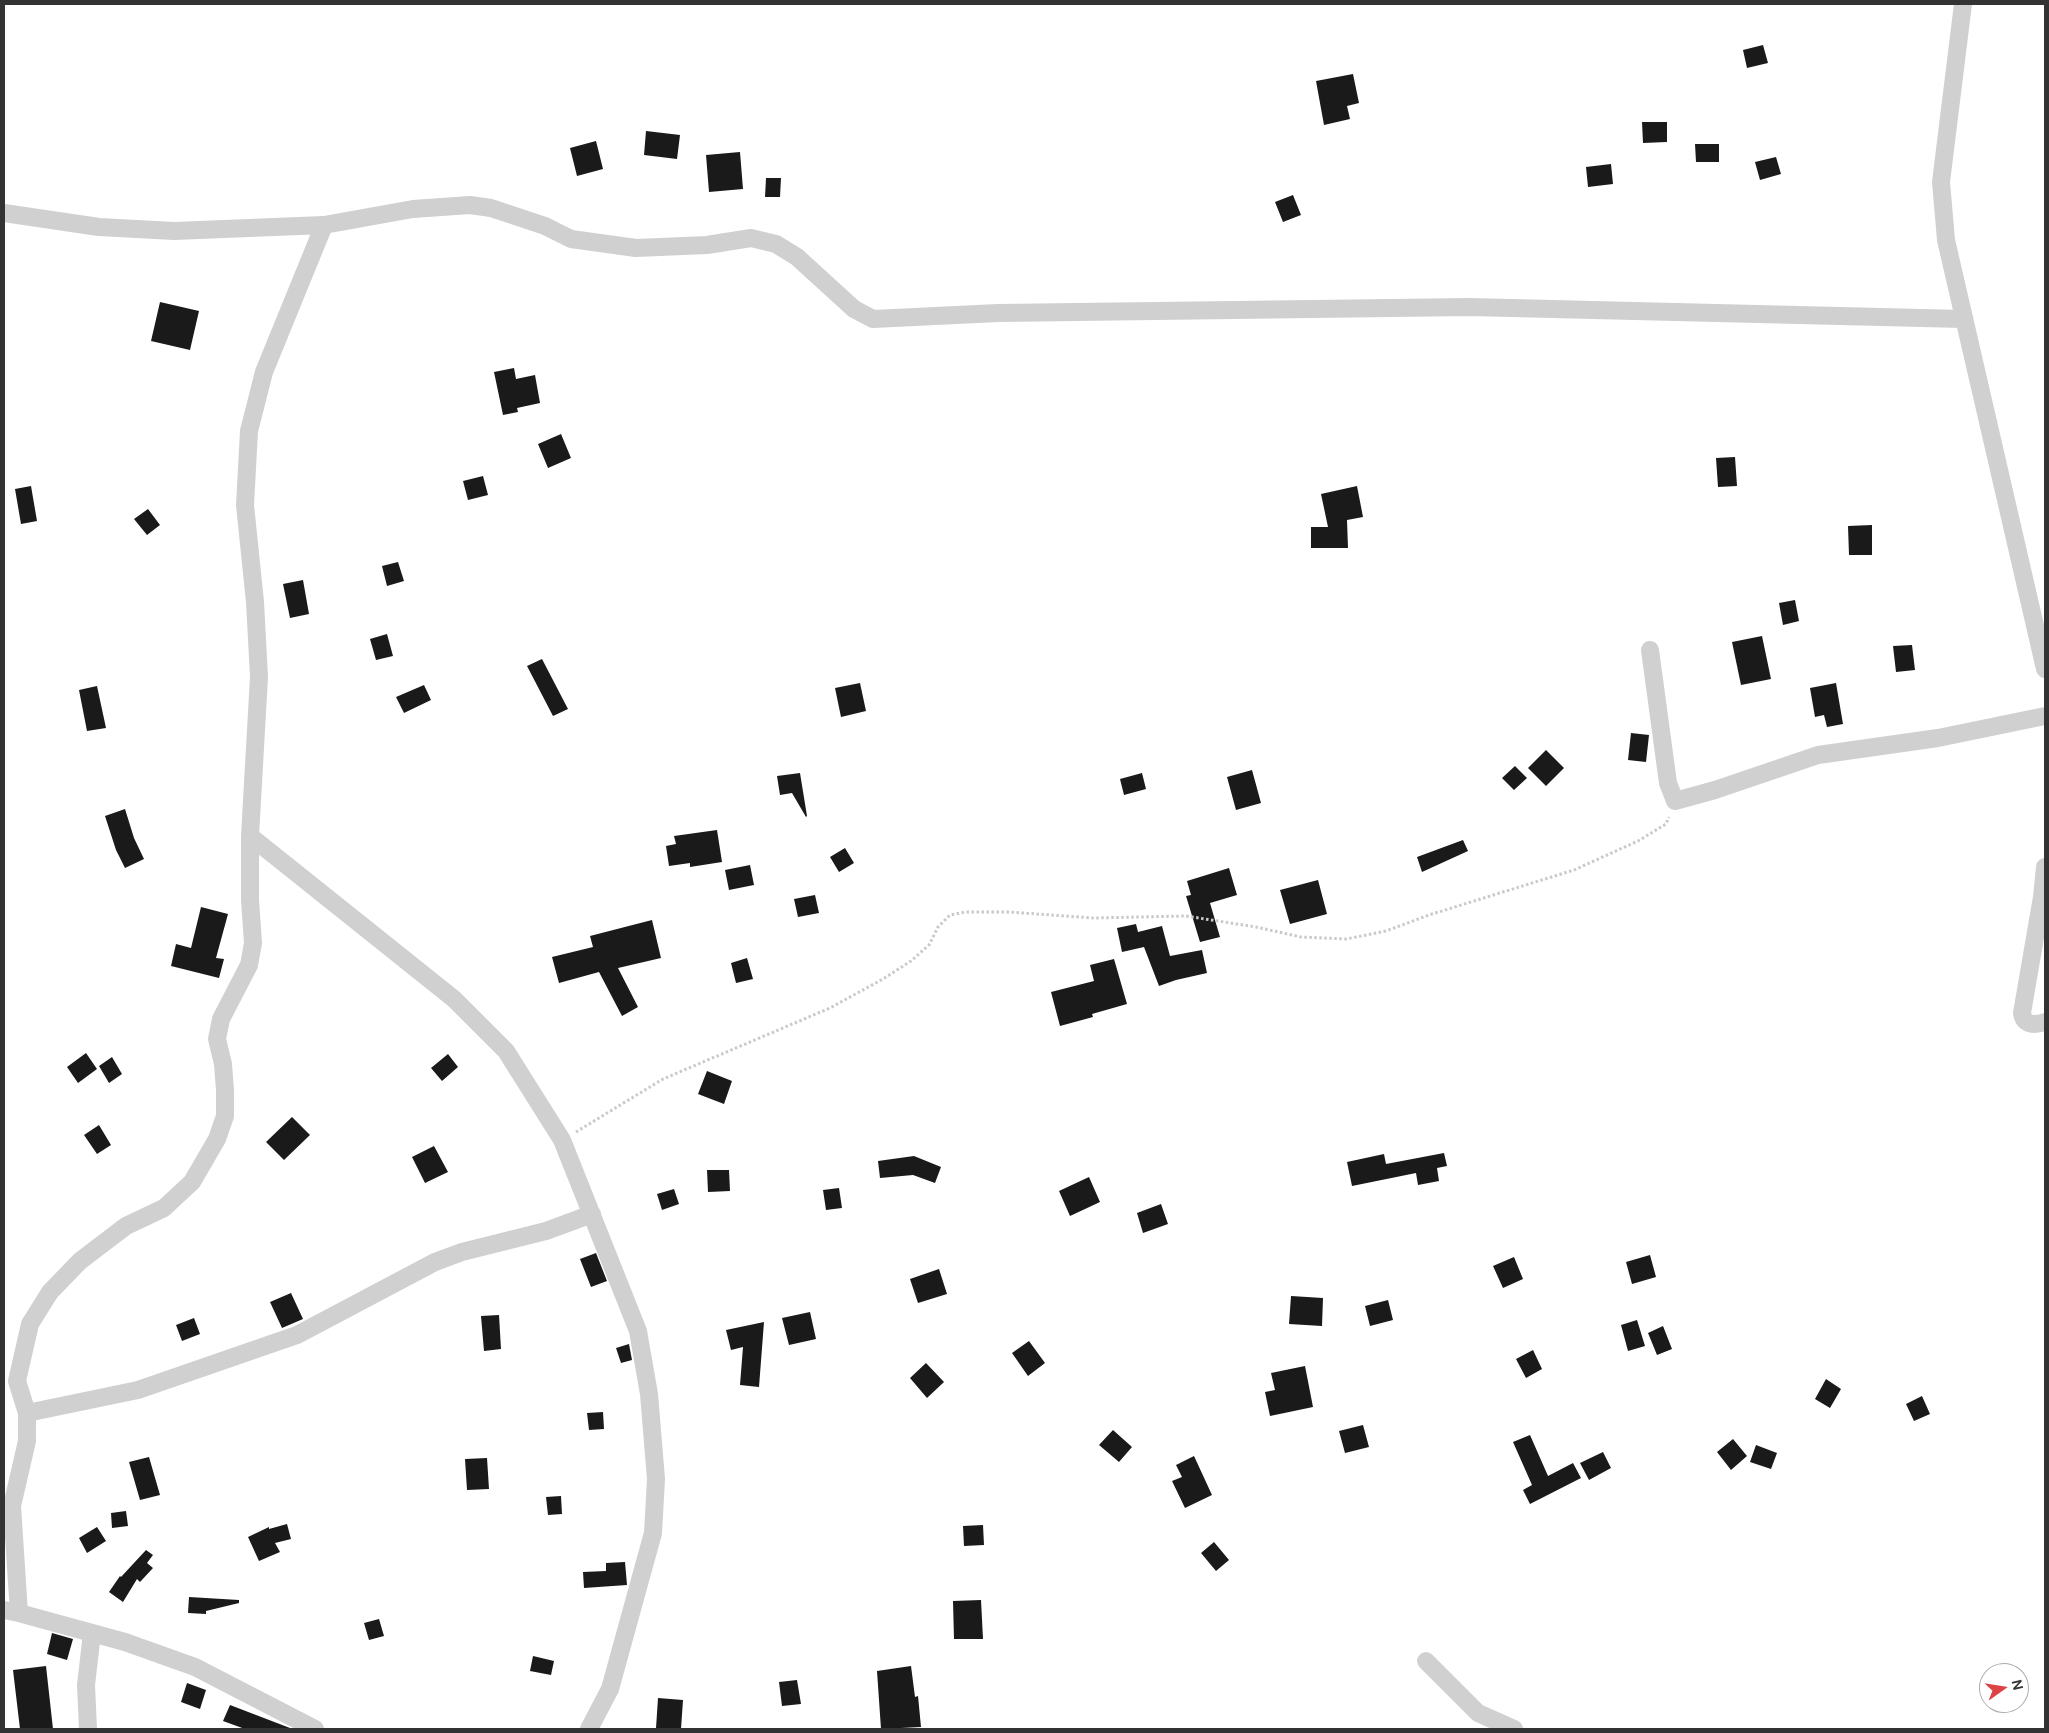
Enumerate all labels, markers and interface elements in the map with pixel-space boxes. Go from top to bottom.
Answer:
north arrow [1979,1663,2029,1713]
text: N [2008,1678,2028,1692]

